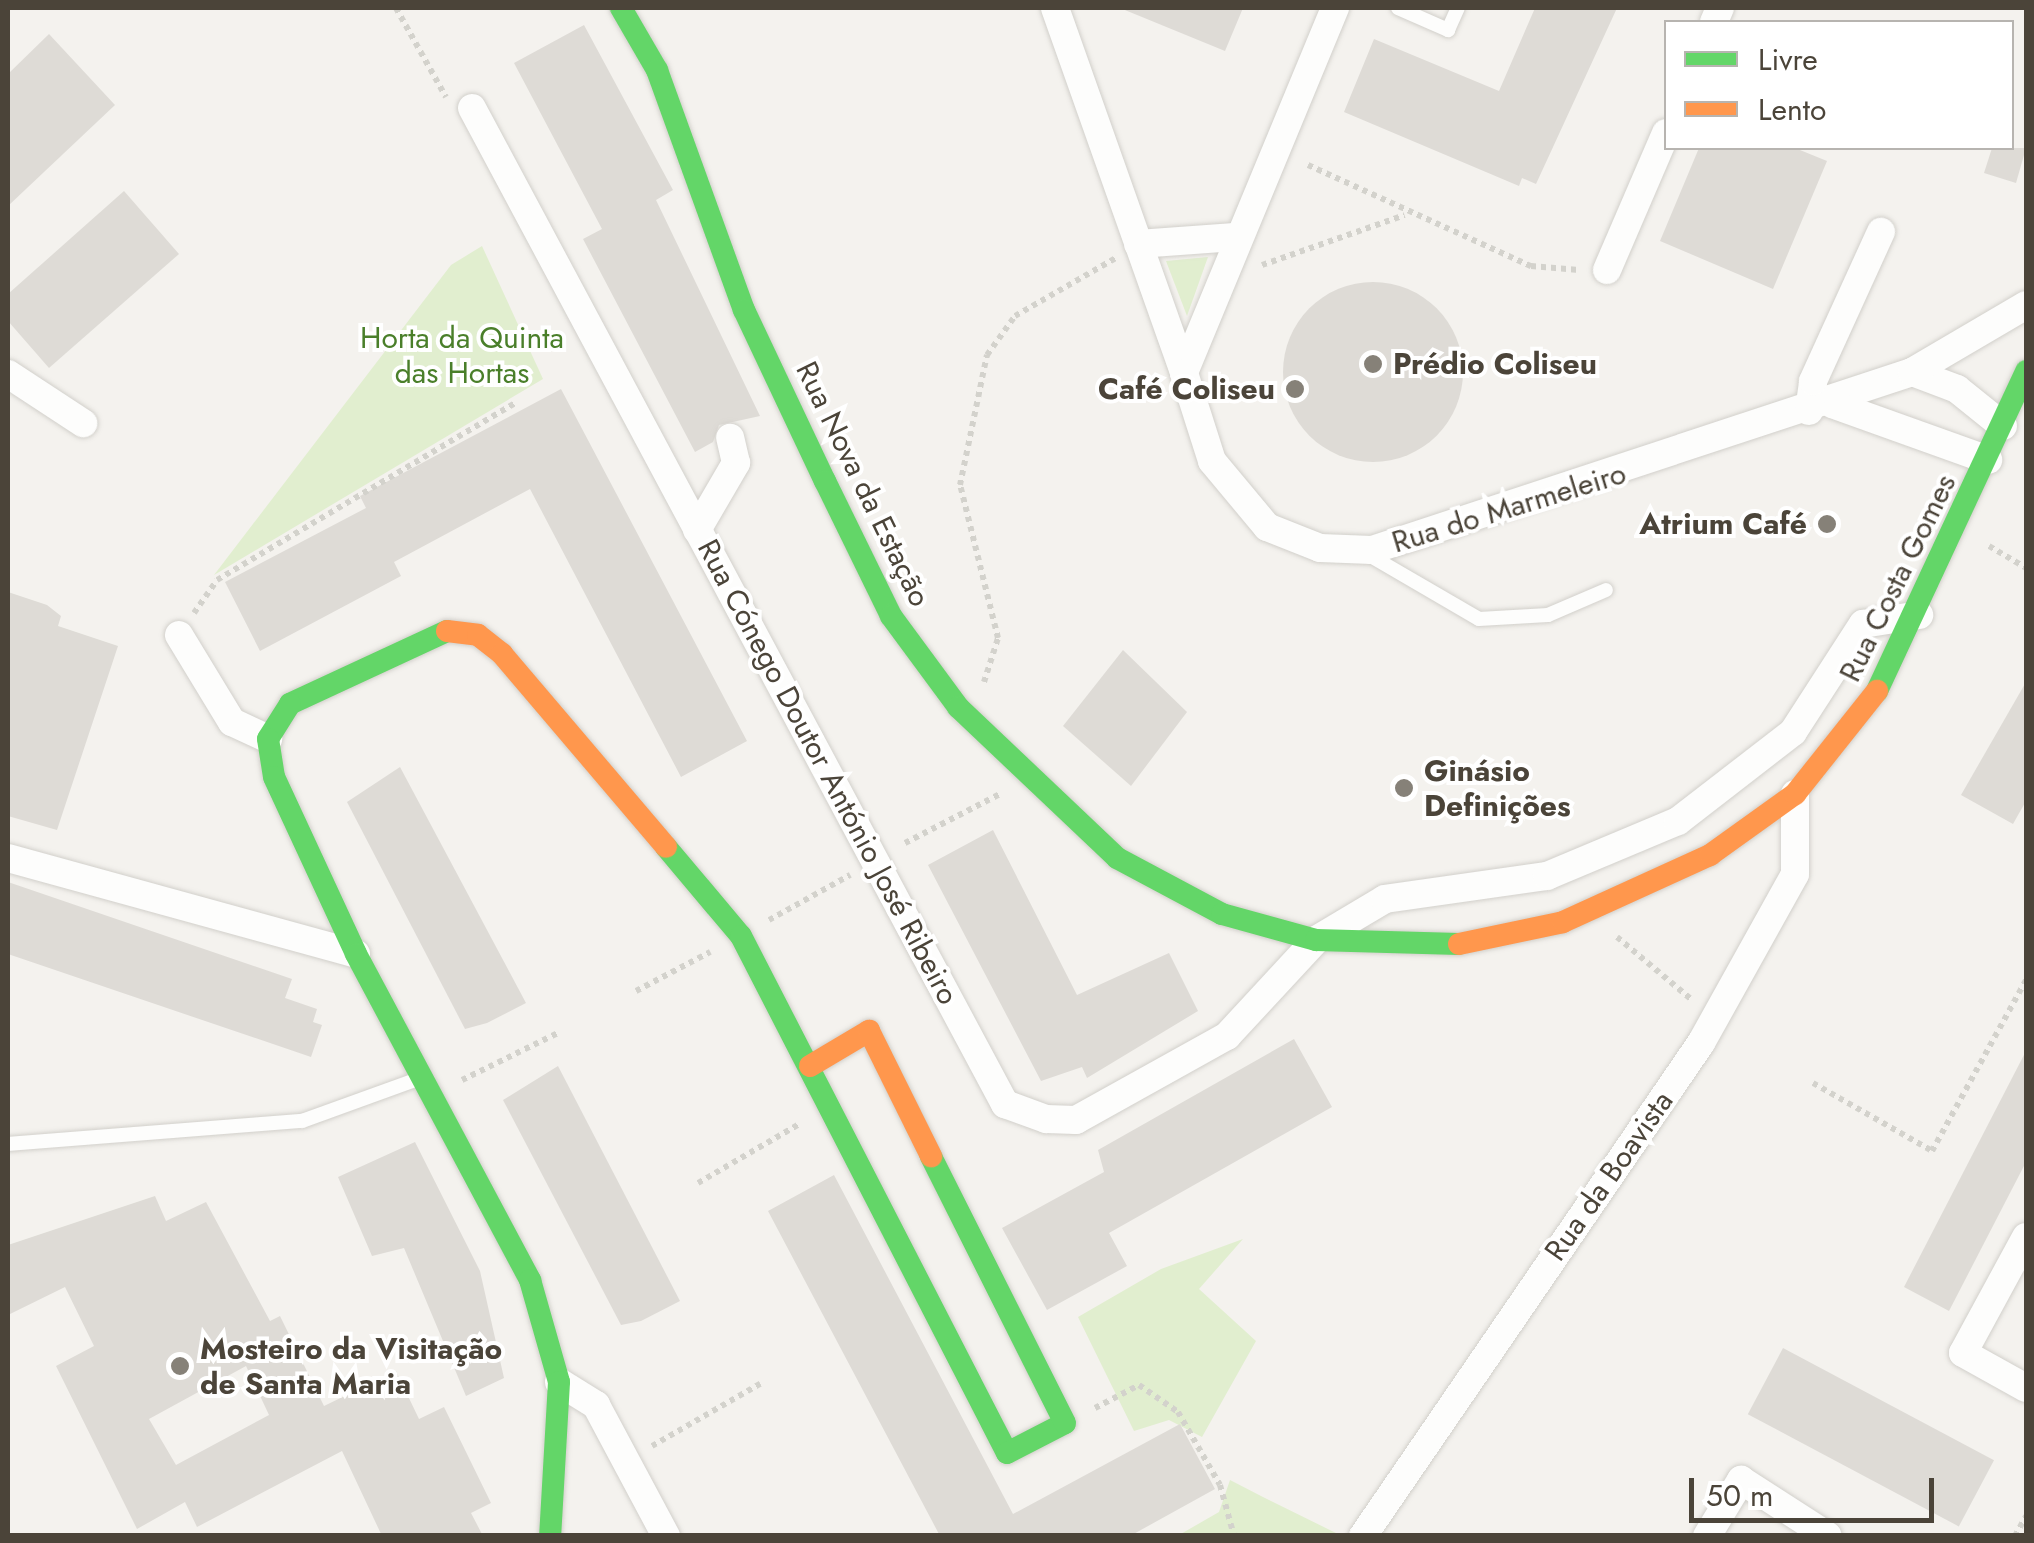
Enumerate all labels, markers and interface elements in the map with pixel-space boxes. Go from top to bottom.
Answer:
legend [1664,20,2014,150]
text: Livre [1758,38,1818,81]
text: Lento [1758,88,1826,131]
park label: Horta da Quinta das Hortas [360,320,564,390]
place label: Prédio Coliseu [1393,346,1597,382]
marker: Prédio Coliseu [1362,353,1384,375]
street label: Rua Nova da Estação [788,356,938,612]
place label: Café Coliseu [1098,371,1275,407]
marker: Café Coliseu [1284,378,1306,400]
street label: Rua do Marmeleiro [1388,455,1630,561]
street label: Rua Costa Gomes [1832,468,1964,688]
place label: Atrium Café [1639,506,1807,542]
marker: Atrium Café [1816,513,1838,535]
street label: Rua Cónego Doutor António José Ribeiro [690,533,966,1011]
place label: Ginásio Definições [1424,753,1571,824]
marker: Ginásio Definições [1393,777,1415,799]
street label: Rua da Boavista [1537,1084,1681,1268]
place label: Mosteiro da Visitação de Santa Maria [200,1331,502,1402]
marker: Mosteiro da Visitação de Santa Maria [169,1355,191,1377]
scale bar [1694,1458,1939,1520]
text: 50 m [1706,1474,1773,1517]

